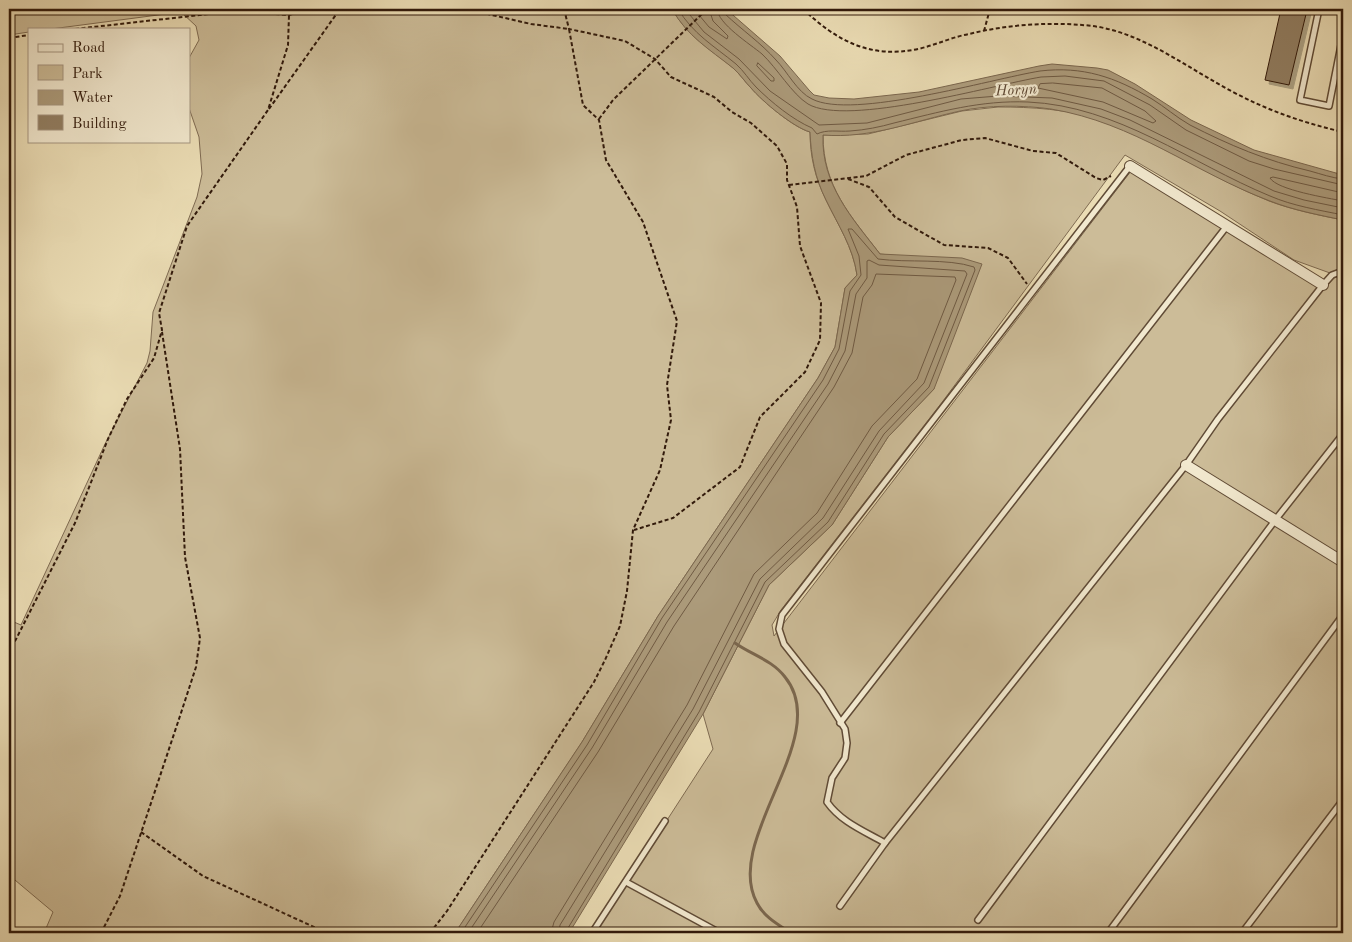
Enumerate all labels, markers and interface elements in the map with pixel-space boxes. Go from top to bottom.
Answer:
legend [28,28,190,142]
text: Road [72,41,106,56]
text: Park [72,67,103,82]
water label: Horyn [994,82,1038,100]
text: Water [72,91,113,106]
text: Building [72,117,127,132]

